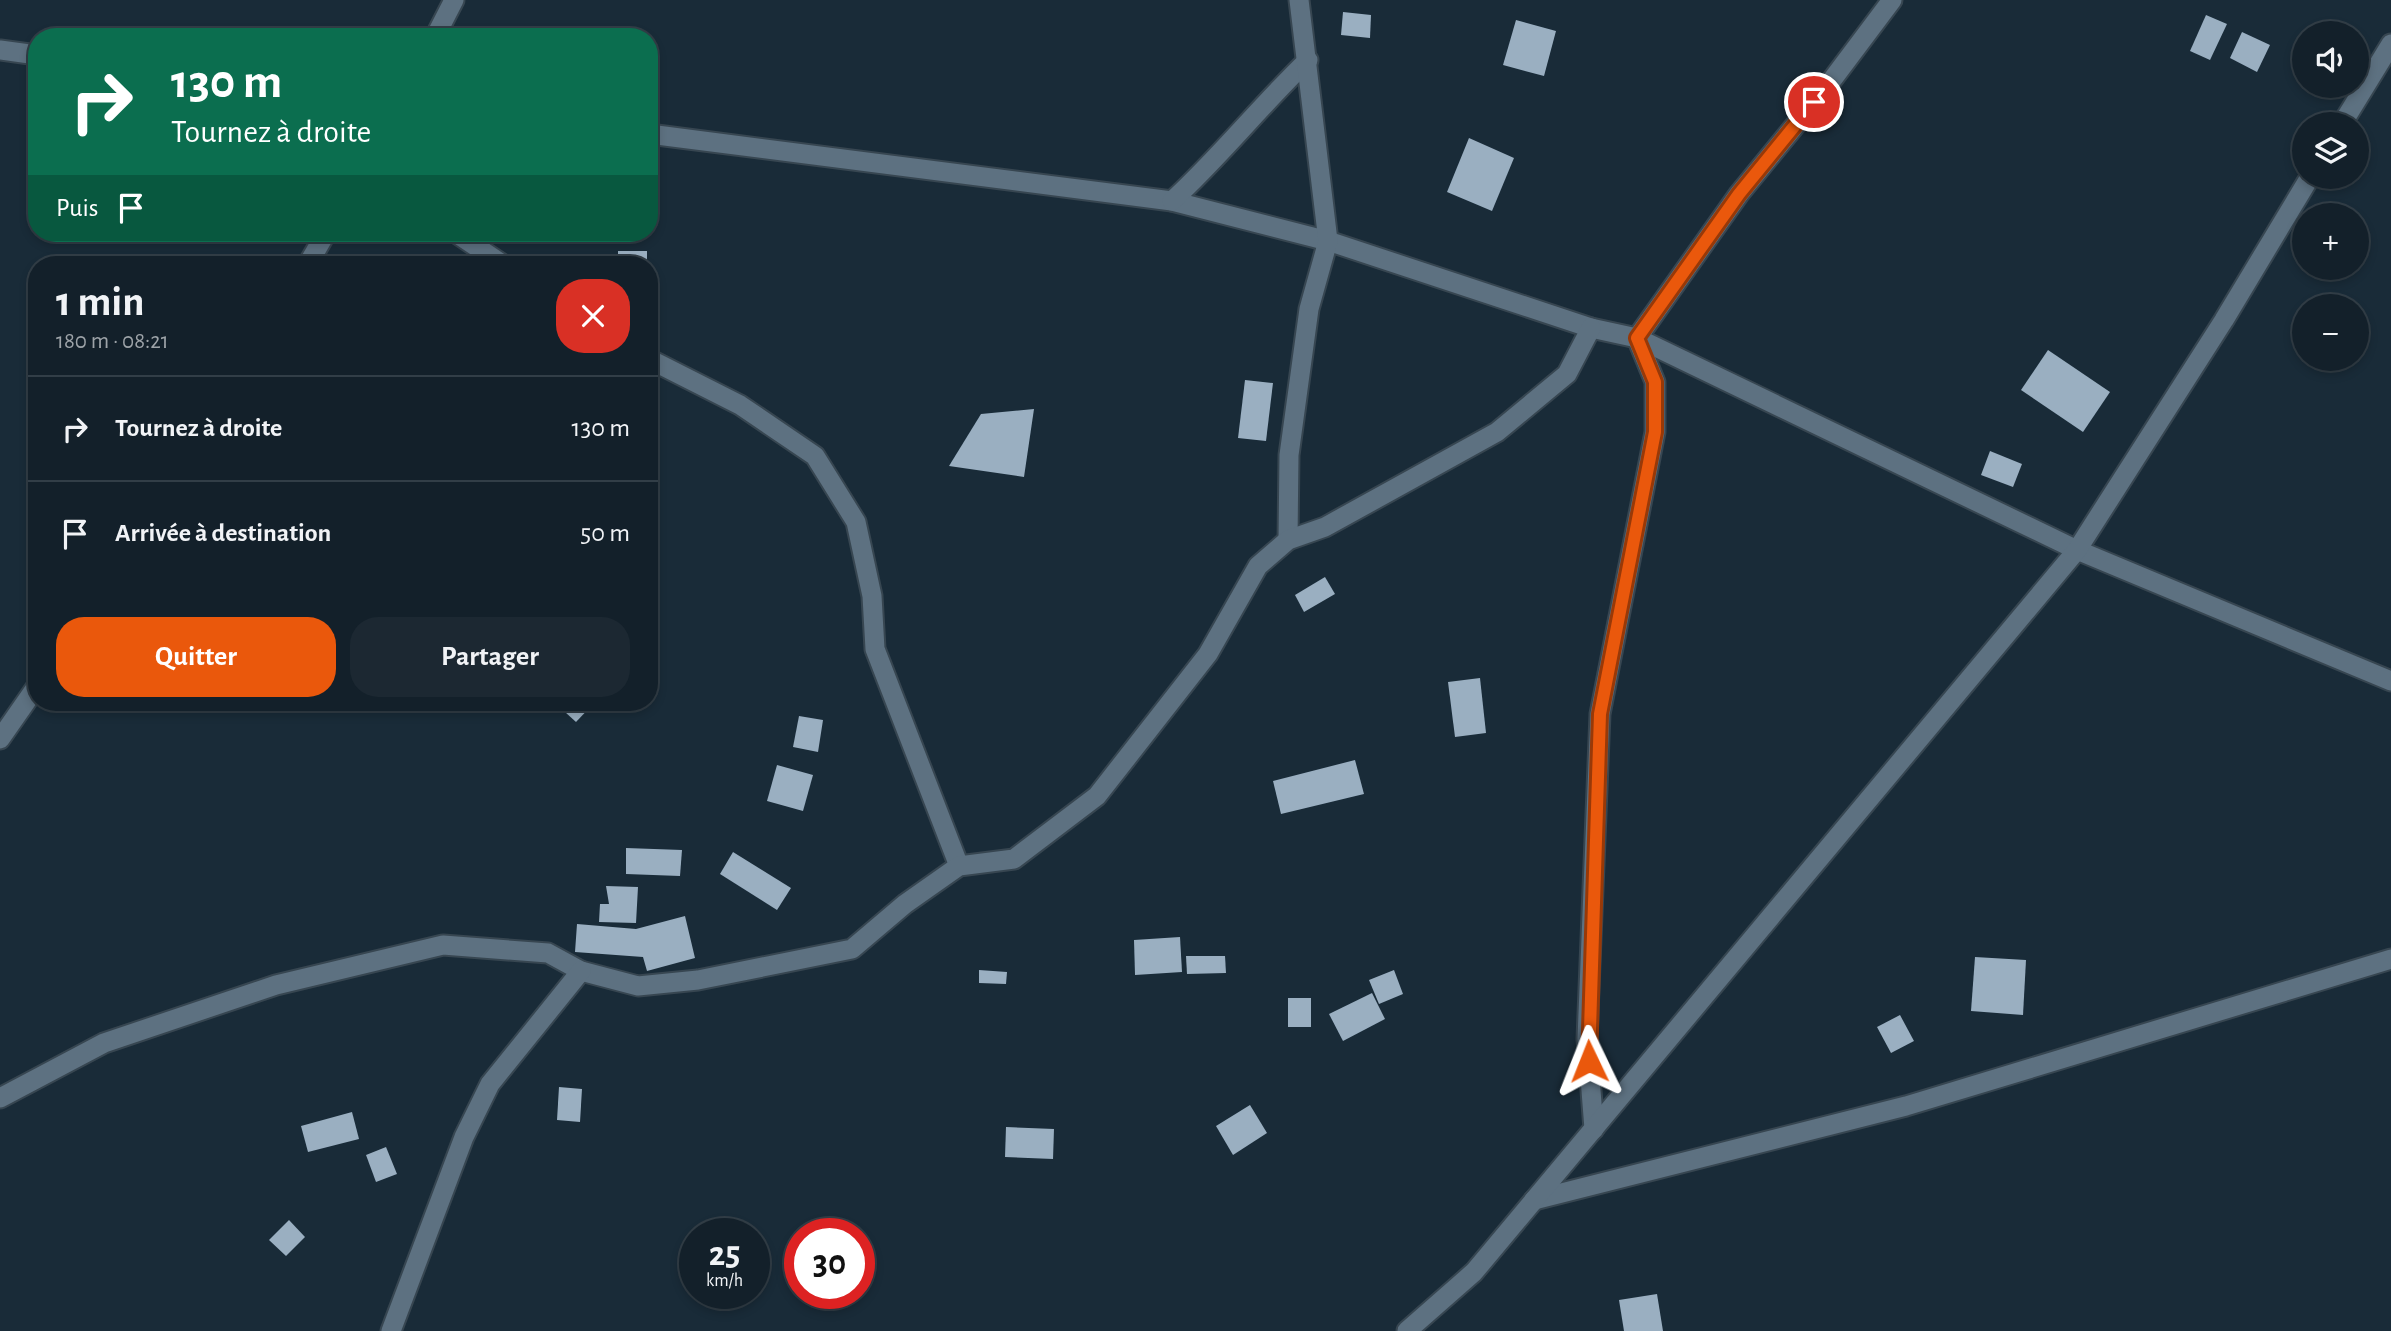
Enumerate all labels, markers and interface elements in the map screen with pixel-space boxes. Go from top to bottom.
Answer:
map controls [2292,21,2369,371]
button: sound [2292,21,2369,98]
icon: right [56,56,147,147]
text: 130 m [171,58,282,107]
pin [1784,72,1844,132]
icon: arrive [1795,83,1833,121]
button: layers [2292,112,2369,189]
text: Tournez à droite [171,116,371,148]
icon: arrive [112,189,150,227]
text: Puis [56,195,98,221]
button: + [2292,203,2369,280]
button: close [556,279,630,353]
text: 1 min [56,281,145,323]
button: − [2292,294,2369,371]
text: 180 m · 08:21 [56,330,169,353]
icon: right [56,410,94,448]
text: Tournez à droite [115,415,282,441]
text: 130 m [572,415,630,441]
icon: arrive [56,515,94,553]
text: Arrivée à destination [115,520,331,546]
text: 50 m [580,520,630,546]
button: Quitter [56,617,336,697]
button: Partager [350,617,630,697]
position arrow [1552,1024,1626,1098]
speed limit sign: 30 [784,1218,875,1309]
text: 25 [709,1237,740,1272]
text: km/h [706,1272,743,1290]

